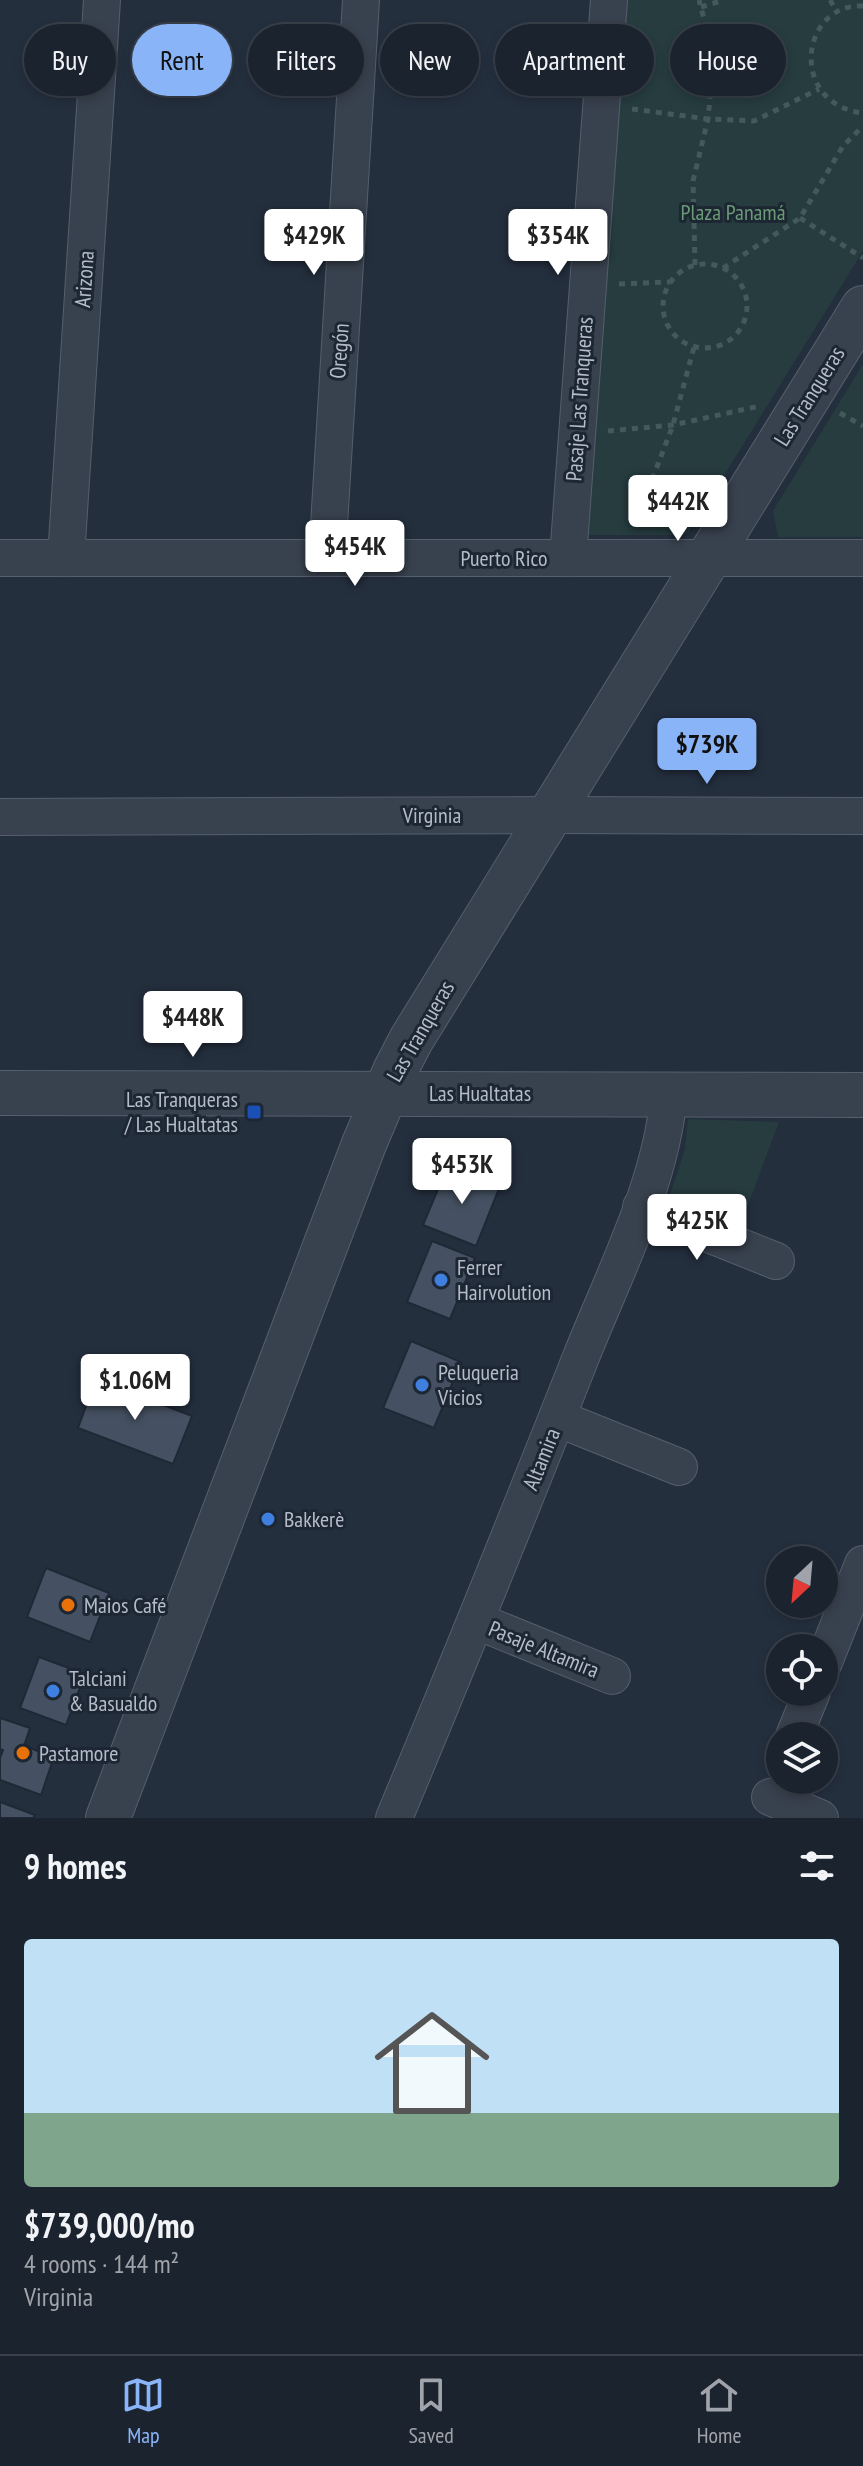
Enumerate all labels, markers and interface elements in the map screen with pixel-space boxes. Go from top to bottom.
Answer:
chip: Buy [24,24,116,96]
chip: Rent [132,24,232,96]
chip: Filters [248,24,364,96]
chip: New [380,24,479,96]
chip: Apartment [495,24,654,96]
chip: House [670,24,786,96]
park label: Plaza Panamá [681,198,785,226]
pin: $429K [258,209,370,277]
pin: $354K [502,209,614,277]
text: $429K [282,218,346,251]
text: $354K [526,218,590,251]
street label: Arizona [68,250,100,308]
street label: Pasaje Las Tranqueras [559,316,599,482]
street label: Oregón [323,322,355,380]
street label: Las Tranqueras [767,341,851,451]
pin: $442K [622,475,734,543]
text: $442K [646,484,710,517]
pin: $454K [299,520,411,588]
text: $454K [323,529,387,562]
street label: Puerto Rico [461,544,547,572]
pin: $739K [651,718,763,786]
text: $739K [675,727,739,760]
street label: Virginia [402,801,461,829]
street label: Las Tranqueras [380,975,460,1087]
pin: $448K [137,991,249,1059]
text: $448K [161,1000,225,1033]
street label: Las Hualtatas [429,1079,531,1107]
place label: Las Tranqueras / Las Hualtatas [124,1085,238,1138]
marker: Las Tranqueras / Las Hualtatas [245,1103,263,1121]
pin: $453K [406,1138,518,1206]
text: $453K [430,1147,494,1180]
pin: $425K [641,1194,753,1262]
text: $425K [665,1203,729,1236]
place label: Ferrer Hairvolution [457,1253,551,1306]
marker: Ferrer Hairvolution [432,1271,450,1289]
pin: $1.06M [70,1354,200,1422]
place label: Peluqueria Vicios [437,1358,519,1411]
text: $1.06M [99,1363,171,1396]
marker: Peluqueria Vicios [413,1376,431,1394]
street label: Altamira [516,1424,566,1494]
place label: Bakkerè [284,1505,344,1533]
marker: Bakkerè [259,1510,277,1528]
north arrow [766,1546,838,1618]
map controls [766,1546,838,1794]
place label: Maios Café [84,1591,166,1619]
marker: Maios Café [59,1596,77,1614]
street label: Pasaje Altamira [485,1614,603,1684]
button: locate [766,1634,838,1706]
place label: Talciani & Basualdo [69,1664,157,1717]
marker: Talciani & Basualdo [44,1682,62,1700]
button: layers [766,1722,838,1794]
place label: Pastamore [39,1739,118,1767]
marker: Pastamore [14,1744,32,1762]
text: 9 homes [24,1844,127,1888]
icon: filters [795,1844,839,1888]
icon: home [360,1991,504,2135]
text: $739,000/mo [24,2203,195,2247]
text: 4 rooms · 144 m² [24,2247,179,2280]
text: Virginia [24,2280,93,2313]
tab: Map [121,2373,165,2449]
tab: Saved [408,2373,454,2449]
tab: Home [697,2373,742,2449]

